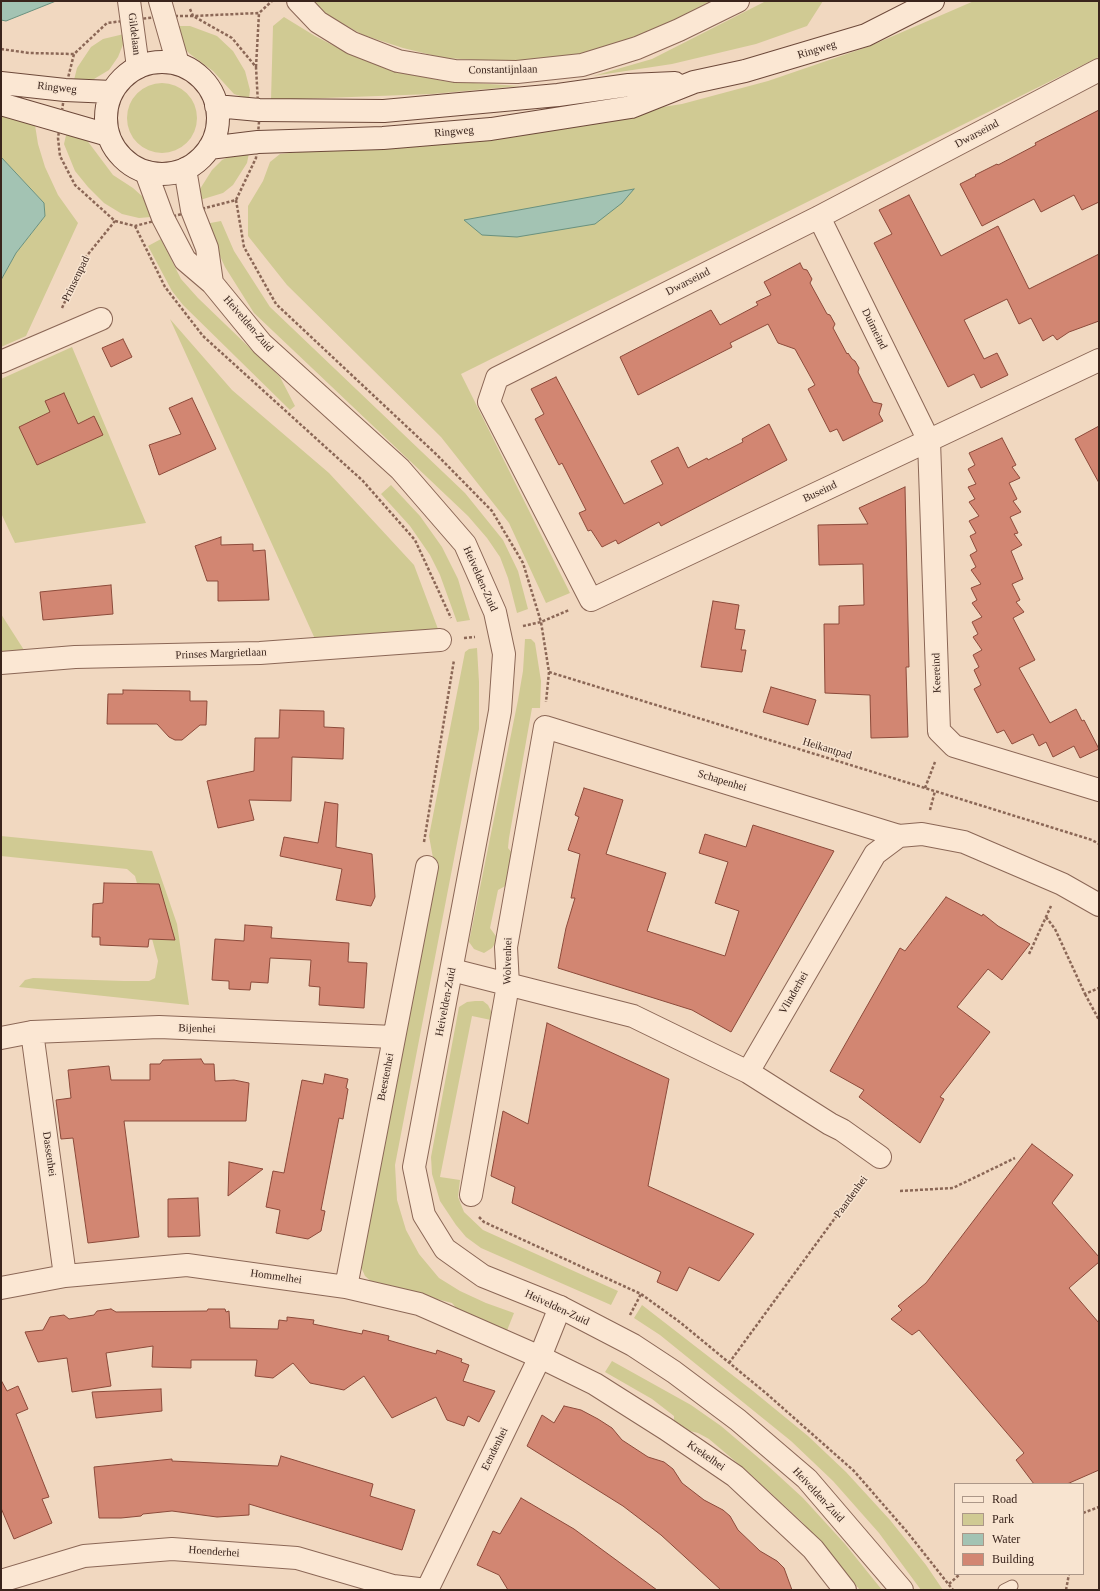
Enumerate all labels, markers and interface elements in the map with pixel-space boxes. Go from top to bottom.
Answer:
street label: Gildelaan [125,12,143,56]
street label: Ringweg [796,38,838,62]
street label: Constantijnlaan [468,63,538,77]
street label: Ringweg [37,79,77,97]
street label: Dwarseind [953,117,1001,151]
street label: Ringweg [434,124,474,140]
street label: Prinsenpad [59,254,93,304]
street label: Dwarseind [664,265,712,299]
street label: Heivelden-Zuid [220,293,276,355]
street label: Duimeind [858,306,890,352]
street label: Buseind [801,478,839,506]
street label: Heivelden-Zuid [460,545,500,613]
street label: Prinses Margrietlaan [175,646,267,662]
street label: Keereind [930,653,944,693]
street label: Heikantpad [801,735,853,763]
street label: Schapenhei [696,767,748,795]
street label: Wolvenhei [501,937,515,985]
street label: Heivelden-Zuid [433,967,459,1037]
street label: Vlinderhei [777,969,811,1017]
street label: Bijenhei [178,1022,216,1036]
street label: Beestenhei [375,1052,397,1102]
street label: Dassenhei [39,1131,59,1177]
street label: Paardenhei [831,1173,871,1221]
street label: Hommelhei [249,1267,303,1287]
street label: Heivelden-Zuid [523,1287,591,1329]
street label: Eendenhei [479,1425,511,1473]
street label: Krekelhei [684,1438,728,1474]
street label: Heivelden-Zuid [789,1465,847,1525]
legend [954,1483,1084,1575]
text: Road [992,1492,1017,1506]
text: Park [992,1512,1014,1526]
text: Water [992,1532,1020,1546]
street label: Hoenderhei [188,1544,240,1560]
text: Building [992,1552,1034,1566]

